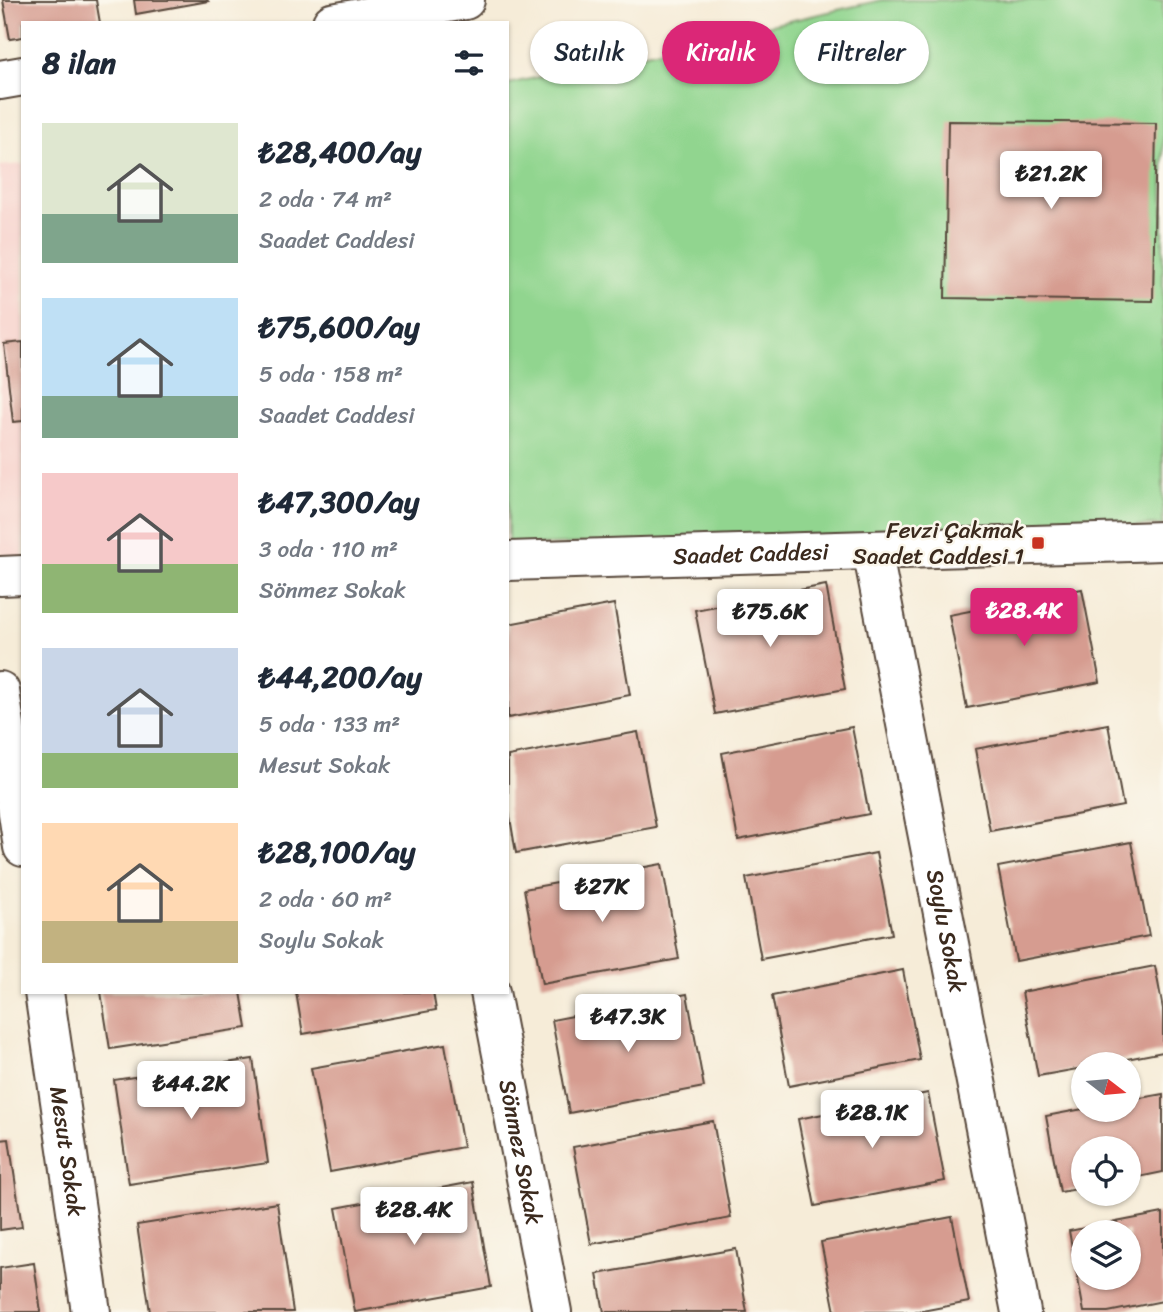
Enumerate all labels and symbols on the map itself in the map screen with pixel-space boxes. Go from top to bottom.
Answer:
pin: ₺21.2K [994,152,1108,211]
place label: Fevzi Çakmak Saadet Caddesi 1 [852,510,1024,577]
street label: Saadet Caddesi [672,531,830,577]
marker: Fevzi Çakmak Saadet Caddesi 1 [1030,535,1046,551]
pin: ₺28.4K [967,588,1081,648]
pin: ₺75.6K [713,590,827,649]
pin: ₺27K [561,864,643,924]
street label: Soylu Sokak [914,866,978,997]
pin: ₺47.3K [571,995,685,1054]
north arrow [1071,1052,1141,1122]
pin: ₺44.2K [134,1062,248,1121]
street label: Sönmez Sokak [486,1076,555,1228]
street label: Mesut Sokak [37,1083,97,1220]
pin: ₺28.1K [815,1090,929,1150]
pin: ₺28.4K [357,1188,471,1247]

